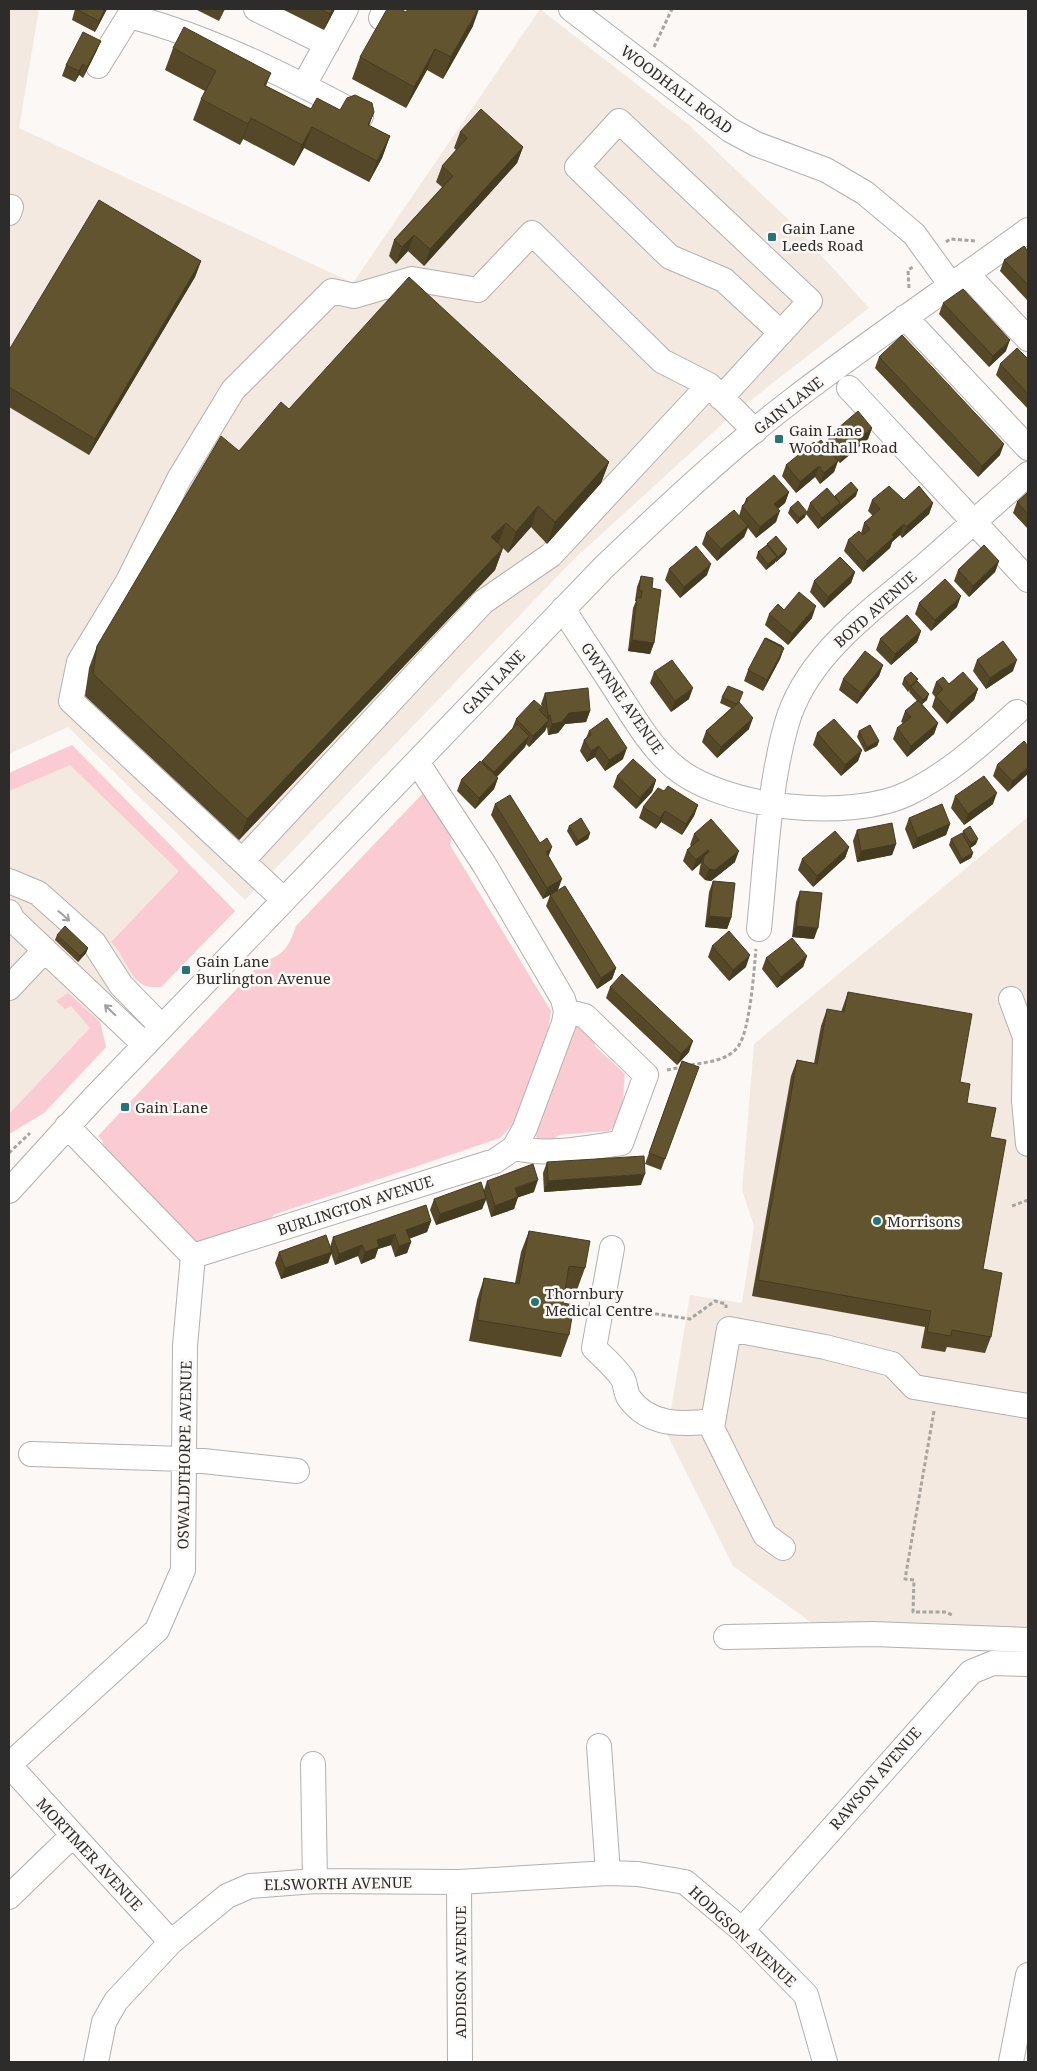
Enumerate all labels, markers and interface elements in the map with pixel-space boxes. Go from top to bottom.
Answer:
street label: WOODHALL ROAD [617,40,737,138]
place label: Gain Lane Leeds Road [782,218,863,255]
marker: Gain Lane Leeds Road [766,231,778,243]
street label: GAIN LANE [749,372,827,438]
place label: Gain Lane Woodhall Road [789,420,898,457]
marker: Gain Lane Woodhall Road [773,433,785,445]
street label: BOYD AVENUE [829,566,921,652]
street label: GWYNNE AVENUE [577,638,669,758]
street label: GAIN LANE [457,645,529,719]
one-way arrow [57,911,70,922]
place label: Gain Lane Burlington Avenue [196,951,331,988]
marker: Gain Lane Burlington Avenue [180,964,192,976]
one-way arrow [104,1004,116,1016]
place label: Gain Lane [135,1097,208,1117]
marker: Gain Lane [119,1101,131,1113]
street label: BURLINGTON AVENUE [274,1170,436,1240]
place label: Morrisons [887,1211,961,1231]
marker: Morrisons [871,1215,883,1227]
place label: Thornbury Medical Centre [545,1283,653,1320]
marker: Thornbury Medical Centre [529,1296,541,1308]
street label: OSWALDTHORPE AVENUE [172,1360,196,1550]
street label: RAWSON AVENUE [825,1722,925,1834]
street label: MORTIMER AVENUE [33,1793,147,1915]
street label: ELSWORTH AVENUE [264,1872,412,1894]
street label: HODGSON AVENUE [685,1881,801,1991]
street label: ADDISON AVENUE [450,1906,470,2038]

